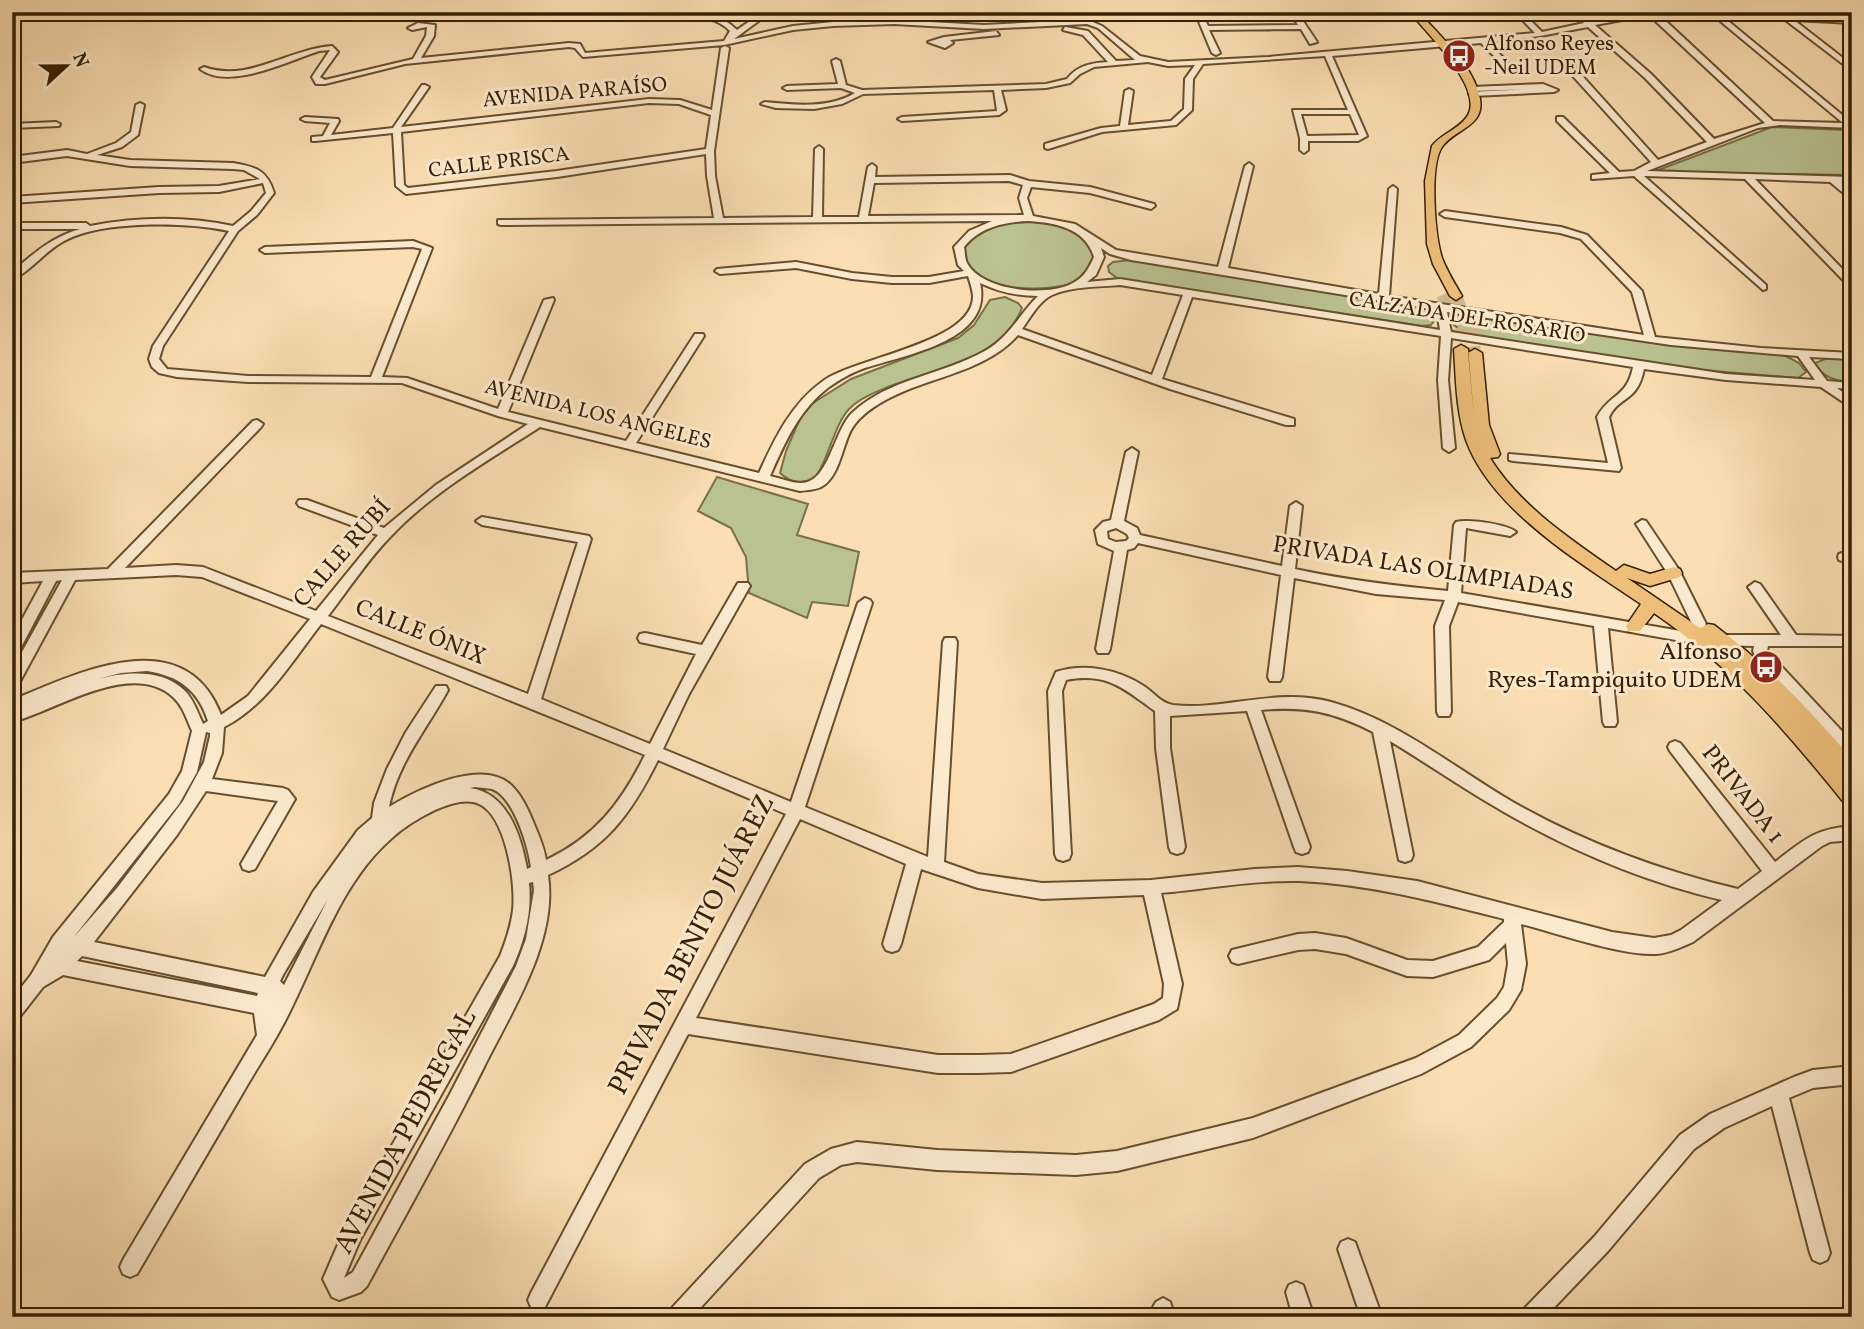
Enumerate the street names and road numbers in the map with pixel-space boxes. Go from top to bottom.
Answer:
street label: AVENIDA PARAÍSO [482,70,668,116]
street label: CALLE PRISCA [427,140,571,186]
street label: CALZADA DEL ROSARIO [1347,285,1587,351]
street label: AVENIDA LOS ANGELES [482,373,714,457]
street label: CALLE RUBÍ [286,492,400,616]
street label: PRIVADA LAS OLIMPIADAS [1270,528,1576,610]
street label: CALLE ÓNIX [350,591,490,675]
street label: PRIVADA 1 [1693,738,1791,852]
street label: PRIVADA BENITO JUÁREZ [599,788,785,1102]
street label: AVENIDA PEDREGAL [325,1002,487,1261]

